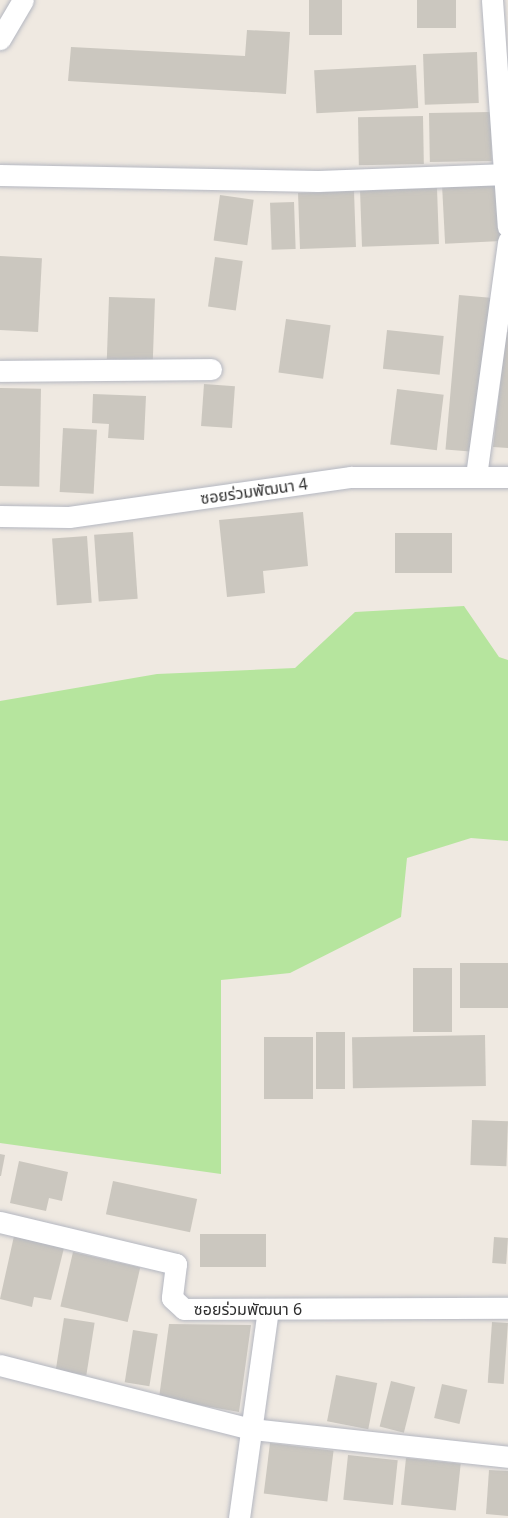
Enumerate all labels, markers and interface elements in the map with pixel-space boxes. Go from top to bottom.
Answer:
street label: ซอยร่วมพัฒนา 4 [199,474,309,508]
street label: ซอยร่วมพัฒนา 6 [194,1299,302,1319]

